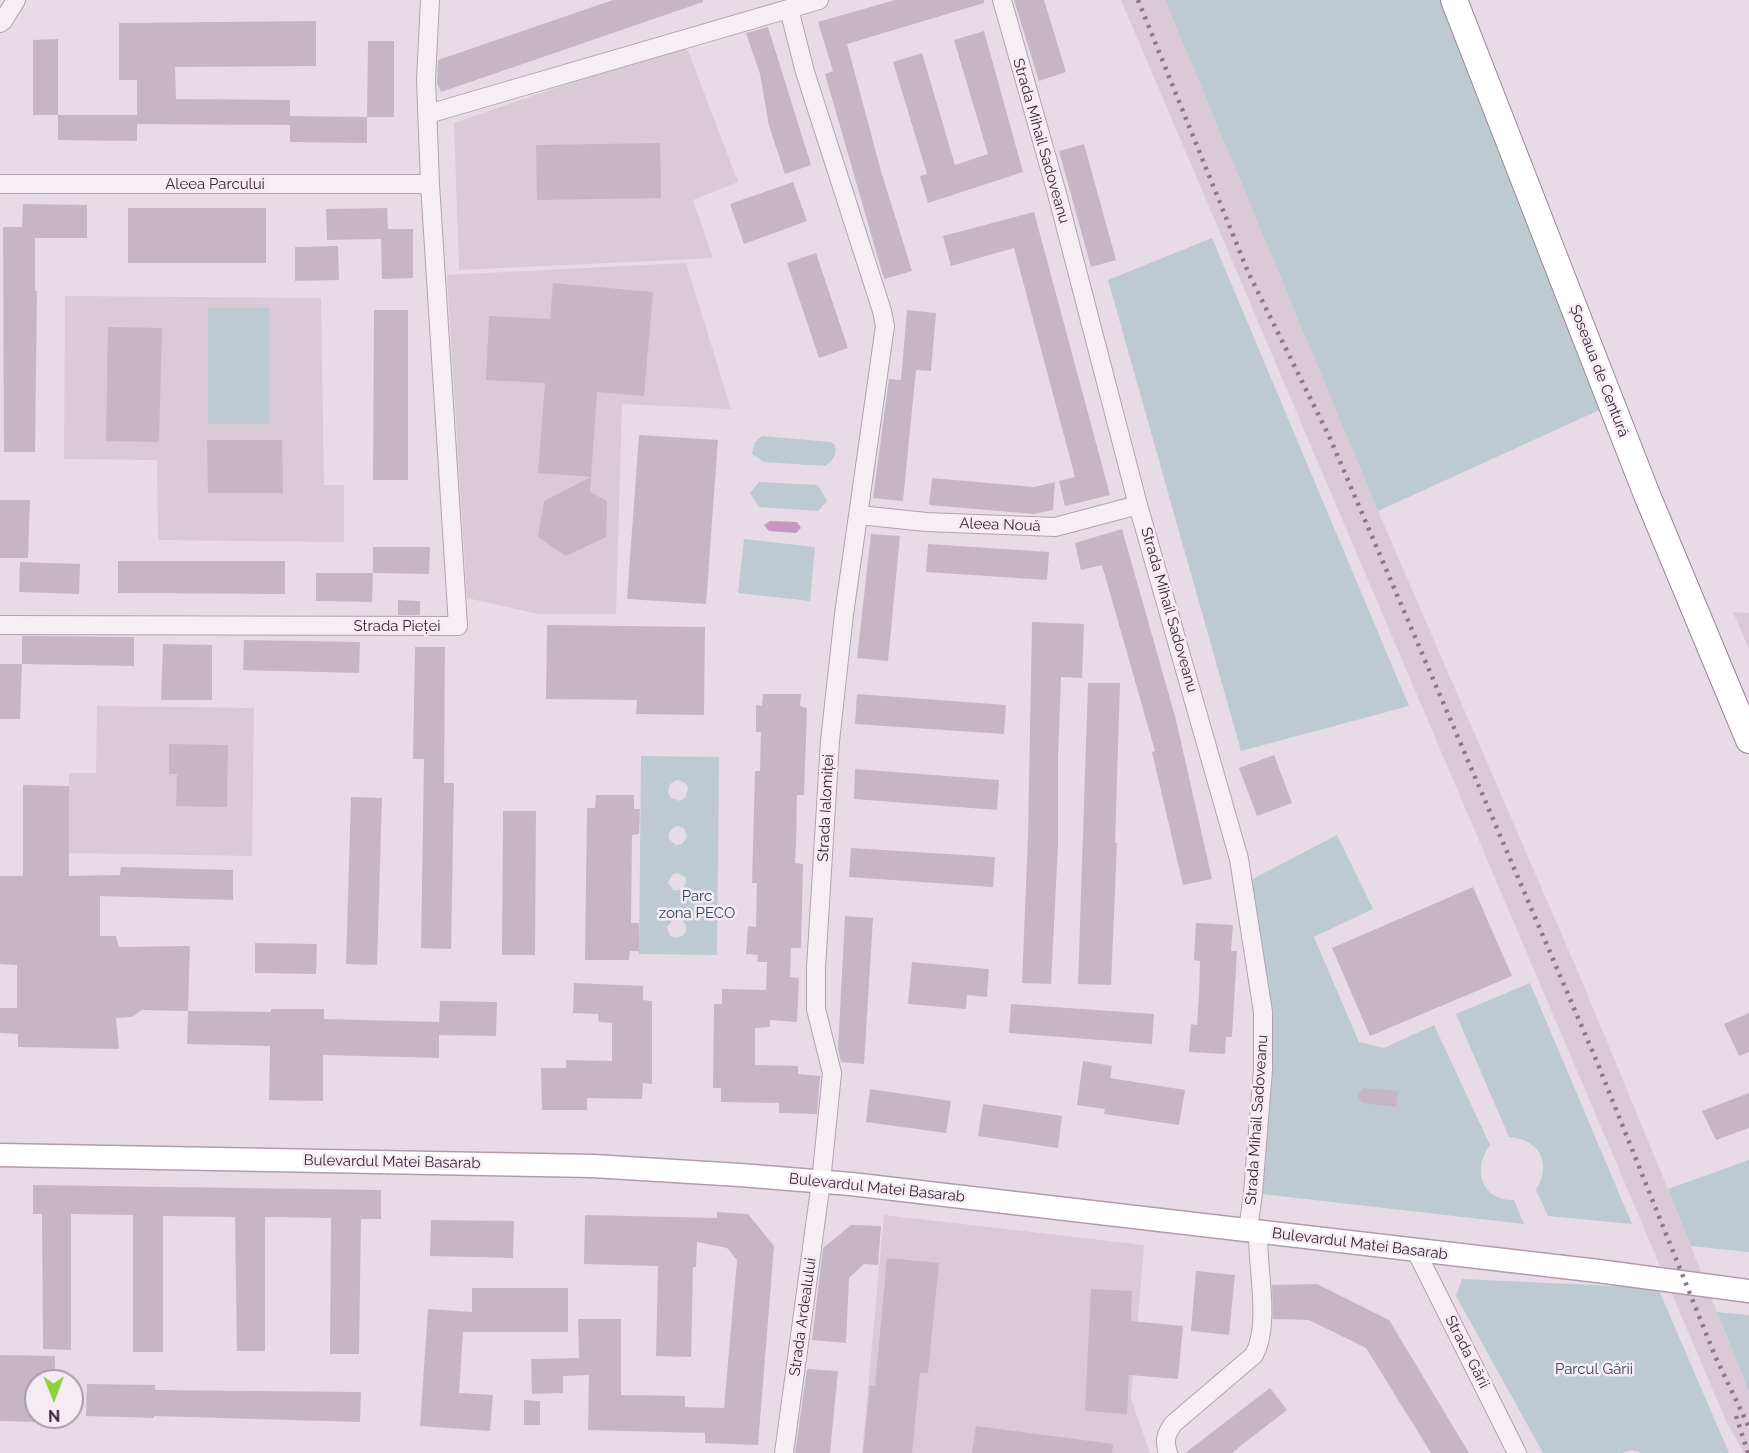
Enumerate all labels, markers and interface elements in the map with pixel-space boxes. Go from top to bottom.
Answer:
street label: Strada Mihail Sadoveanu [1009,56,1073,226]
street label: Aleea Parcului [165,175,265,193]
street label: Șoseaua de Centură [1565,302,1633,440]
street label: Aleea Nouă [959,515,1041,535]
street label: Strada Mihail Sadoveanu [1137,525,1201,695]
street label: Strada Pieței [353,617,441,635]
street label: Strada Ialomiței [814,754,838,862]
park label: Parc zona PECO [659,887,735,922]
street label: Strada Mihail Sadoveanu [1242,1034,1272,1206]
street label: Bulevardul Matei Basarab [303,1151,481,1173]
street label: Bulevardul Matei Basarab [788,1170,966,1206]
street label: Bulevardul Matei Basarab [1271,1224,1449,1264]
street label: Strada Ardealului [786,1257,820,1377]
street label: Strada Gării [1441,1313,1493,1391]
park label: Parcul Gării [1555,1360,1633,1378]
north arrow [24,1369,84,1429]
text: N [48,1406,61,1425]

